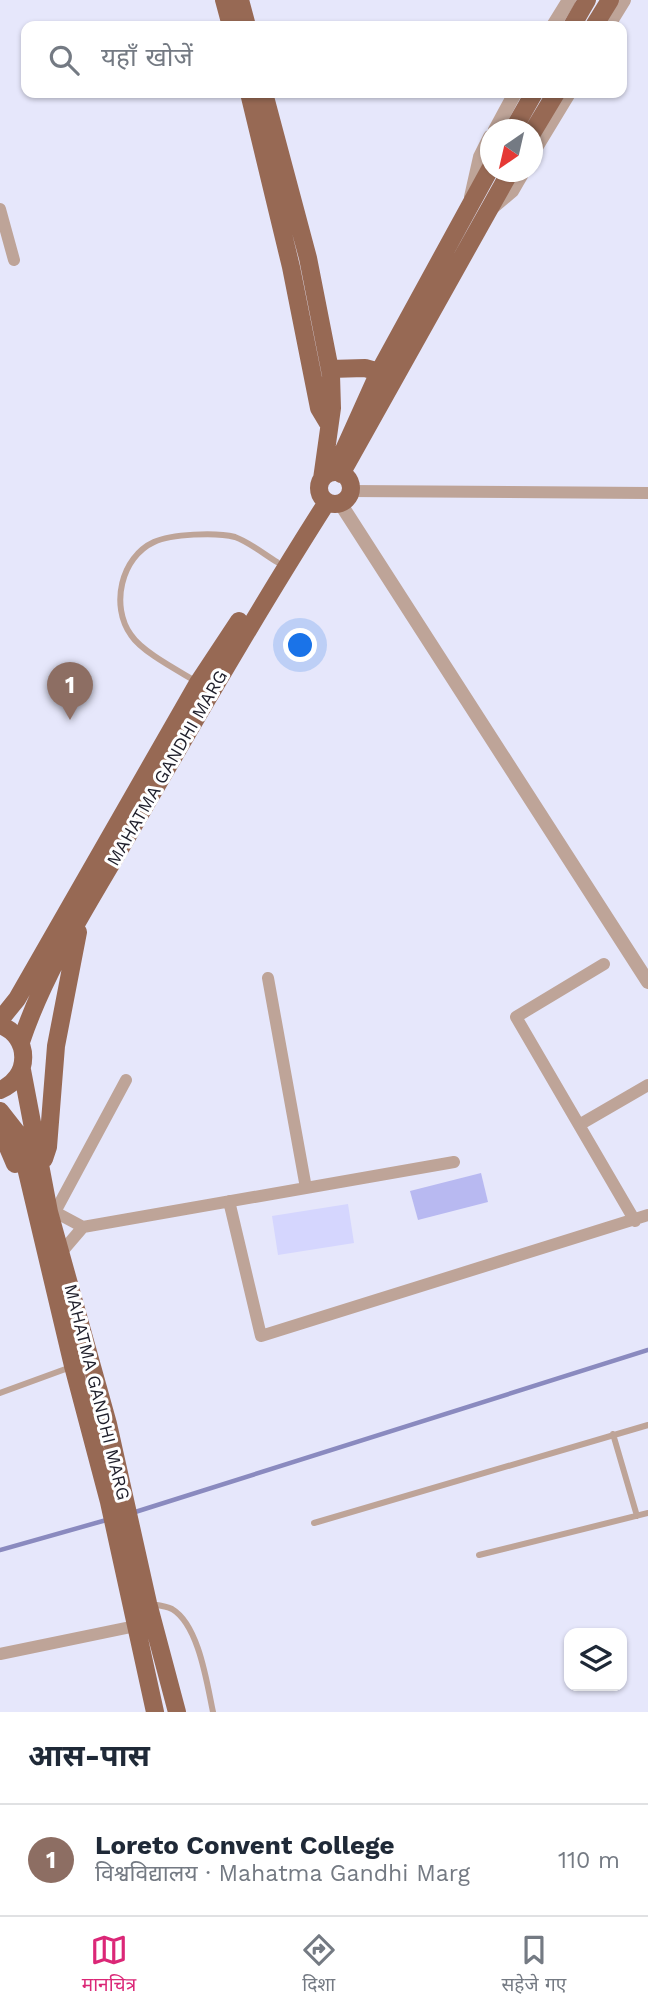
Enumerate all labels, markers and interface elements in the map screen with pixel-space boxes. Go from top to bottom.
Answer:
search box [21,21,627,98]
icon: search [45,41,83,79]
text: यहाँ खोजें [101,42,193,72]
north arrow [480,119,543,182]
your location [283,628,317,662]
pin: 1 [47,662,93,720]
street label: MAHATMA GANDHI MARG [102,666,231,869]
street label: MAHATMA GANDHI MARG [60,1282,135,1502]
map controls [564,1628,627,1691]
button: layers [564,1628,627,1691]
text: आस-पास [28,1738,150,1773]
text: Loreto Convent College [95,1830,395,1860]
text: 1 [46,1847,56,1874]
text: 110 m [558,1847,620,1874]
text: विश्वविद्यालय · Mahatma Gandhi Marg [95,1860,470,1887]
tab: मानचित्र [82,1931,136,1999]
tab: दिशा [300,1931,338,1999]
tab: सहेजे गए [501,1931,566,1999]

